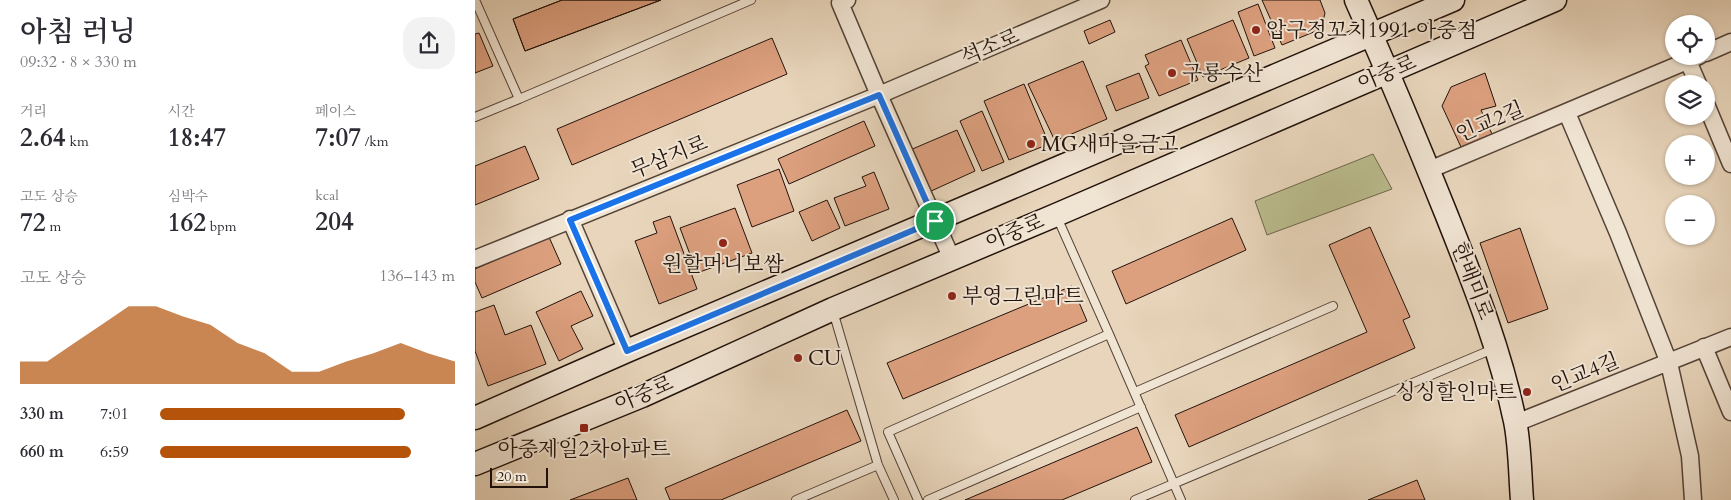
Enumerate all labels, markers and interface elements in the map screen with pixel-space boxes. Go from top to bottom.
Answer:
text: 아침 러닝 [20,13,136,51]
map controls [1665,15,1715,245]
button: locate [1665,15,1715,65]
place label: 압구정꼬치1991 아중점 [1266,16,1477,45]
button: share [403,17,455,69]
street label: 석소로 [956,22,1024,72]
marker: 압구정꼬치1991 아중점 [1250,24,1262,36]
street label: 아중로 [1353,48,1421,98]
text: 09:32 · 8 × 330 m [20,51,137,73]
place label: 구룡수산 [1182,59,1264,88]
marker: 구룡수산 [1166,67,1178,79]
button: layers [1665,75,1715,125]
street label: 인교2길 [1451,95,1529,149]
text: 거리 [20,102,47,121]
text: 시간 [168,102,195,121]
text: 페이스 [315,102,356,121]
text: 2.64 [20,121,66,155]
text: 18:47 [168,121,226,155]
text: 7:07 [315,121,361,155]
street label: 무삼지로 [626,128,712,186]
place label: MG새마을금고 [1041,130,1179,159]
text: km [66,132,89,151]
text: /km [361,132,389,151]
button: + [1665,135,1715,185]
marker: MG새마을금고 [1025,138,1037,150]
text: kcal [315,186,339,205]
text: 고도 상승 [20,187,78,206]
text: 심박수 [168,187,208,206]
button: − [1665,195,1715,245]
pin [914,200,956,242]
text: 204 [315,205,354,239]
text: 72 [20,206,46,240]
text: 162 [168,206,206,240]
icon: arrive [921,207,949,235]
street label: 아중로 [981,207,1049,257]
text: m [46,217,61,236]
text: bpm [206,217,237,236]
marker: 원할머니보쌈 [717,237,729,249]
street label: 한배미로 [1444,238,1500,324]
place label: 원할머니보쌈 [662,250,785,279]
text: 136–143 m [379,265,455,287]
text: 고도 상승 [20,267,86,289]
place label: 부영그린마트 [962,282,1084,311]
marker: 부영그린마트 [946,290,958,302]
place label: CU [808,344,841,373]
street label: 인교4길 [1546,346,1624,400]
marker: CU [792,352,804,364]
street label: 아중로 [610,369,678,419]
place label: 싱싱할인마트 [1395,378,1517,407]
marker: 싱싱할인마트 [1521,386,1533,398]
text: 330 m [20,403,64,425]
text: 7:01 [100,403,129,425]
marker: 아중제일2차아파트 [578,422,590,434]
place label: 아중제일2차아파트 [497,435,671,464]
text: 660 m [20,441,64,463]
text: 6:59 [100,441,129,463]
scale bar [490,465,547,488]
text: 20 m [497,467,527,486]

